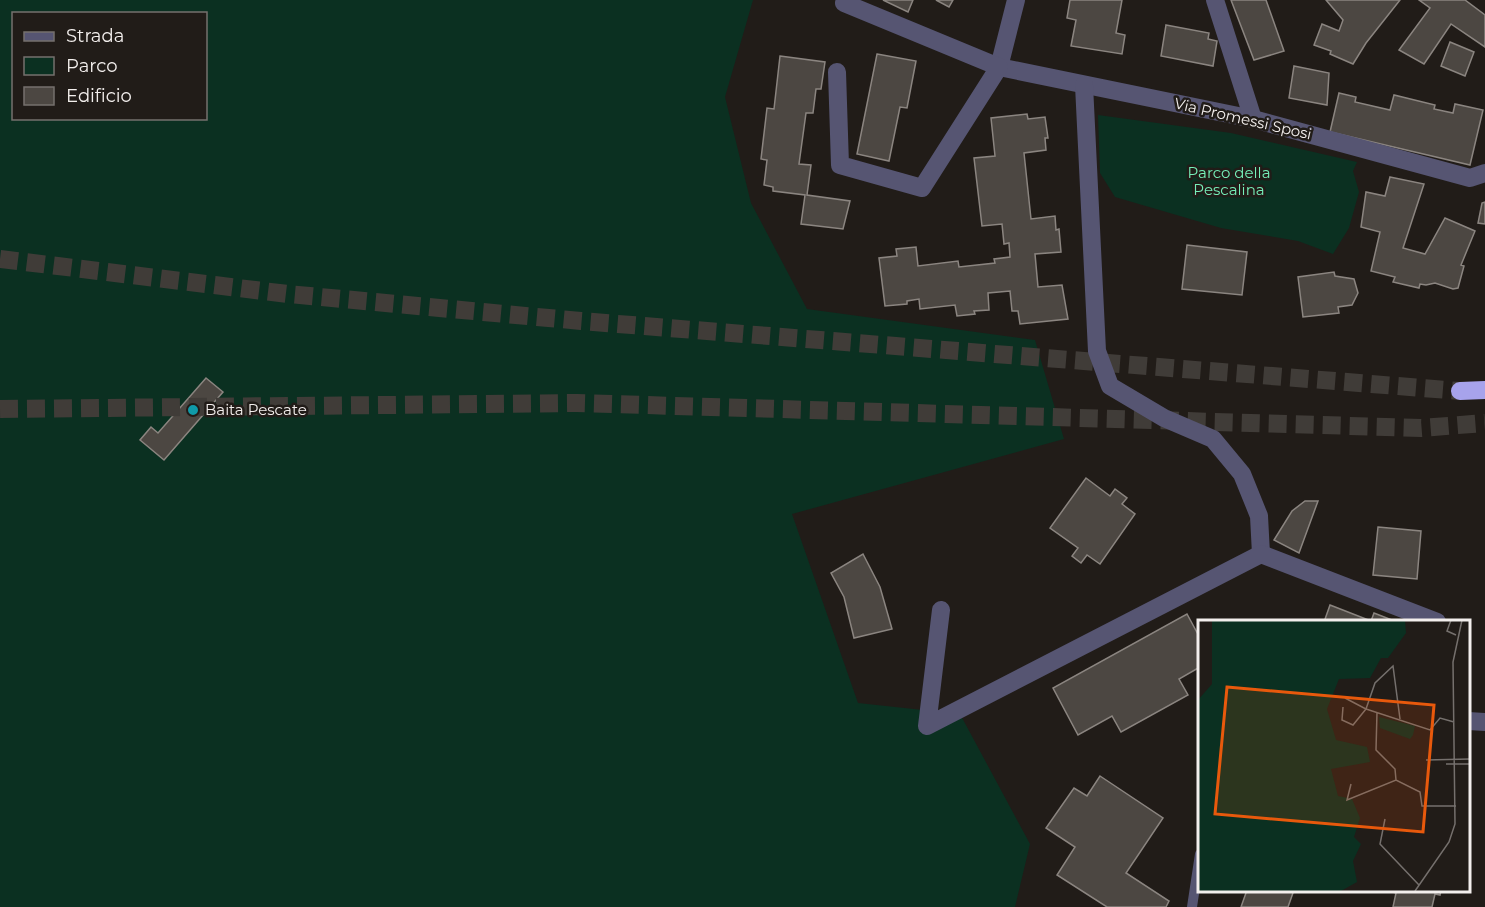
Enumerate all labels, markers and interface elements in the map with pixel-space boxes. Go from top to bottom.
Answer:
legend [12,12,207,120]
text: Strada [66,25,124,47]
text: Parco [66,55,118,77]
text: Edificio [66,85,132,107]
street label: Via Promessi Sposi [1173,93,1314,144]
park label: Parco della Pescalina [1187,163,1271,199]
place label: Baita Pescate [205,400,307,419]
marker: Baita Pescate [186,403,200,417]
inset map [1198,620,1470,892]

